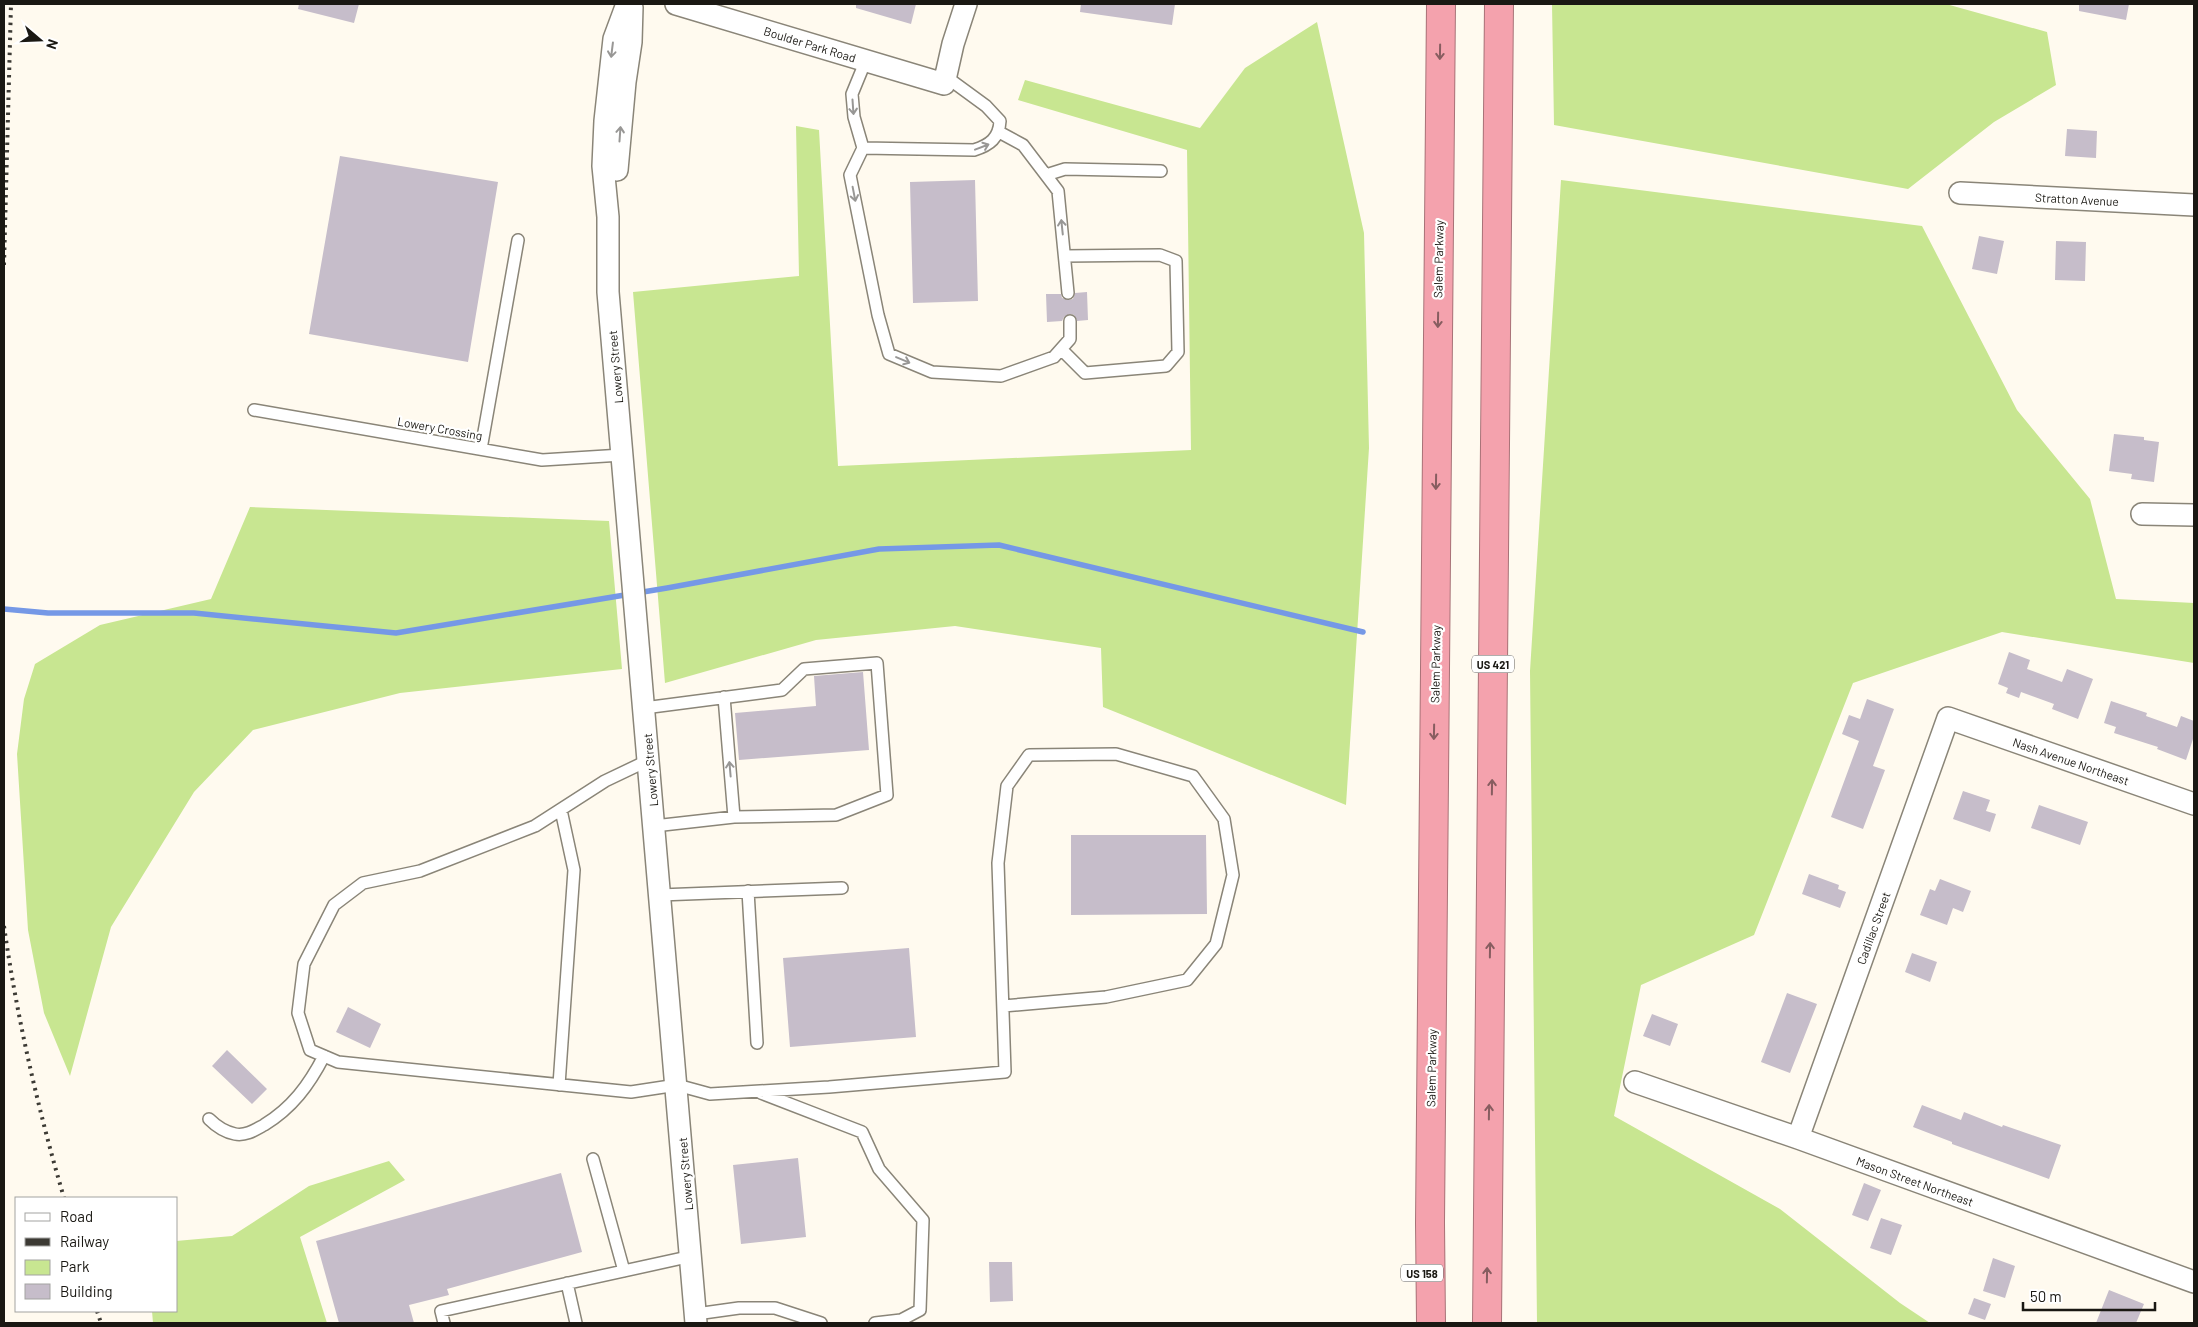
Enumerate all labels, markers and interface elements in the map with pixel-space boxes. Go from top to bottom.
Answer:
north arrow [15,15,65,65]
street label: Boulder Park Road [762,23,858,65]
text: N [43,37,62,52]
one-way arrow [607,42,617,58]
one-way arrow [1435,44,1445,60]
one-way arrow [849,98,858,114]
one-way arrow [615,127,625,143]
one-way arrow [974,142,989,151]
one-way arrow [850,185,859,201]
street label: Stratton Avenue [2035,190,2119,208]
street label: Salem Parkway [1430,219,1446,298]
one-way arrow [1057,220,1066,236]
one-way arrow [1433,312,1443,328]
street label: Lowery Street [605,330,625,404]
one-way arrow [895,356,910,366]
street label: Lowery Crossing [396,414,484,442]
one-way arrow [1431,474,1441,490]
street label: Salem Parkway [1427,624,1443,703]
road number: US 421 [1472,656,1514,672]
one-way arrow [1429,724,1439,740]
street label: Lowery Street [640,733,660,807]
street label: Nash Avenue Northeast [2011,735,2131,787]
one-way arrow [726,761,735,777]
one-way arrow [1487,779,1497,796]
street label: Cadillac Street [1853,890,1893,966]
one-way arrow [1485,942,1495,958]
street label: Salem Parkway [1423,1028,1439,1107]
one-way arrow [1484,1104,1494,1120]
street label: Lowery Street [675,1137,695,1211]
street label: Mason Street Northeast [1855,1153,1975,1209]
legend [15,1197,178,1312]
text: Road [60,1207,93,1225]
text: Railway [60,1232,109,1250]
text: Park [60,1257,90,1275]
road number: US 158 [1401,1264,1443,1282]
one-way arrow [1482,1267,1492,1283]
scale bar [2023,1280,2156,1312]
text: Building [60,1282,113,1300]
text: 50 m [2030,1287,2062,1305]

